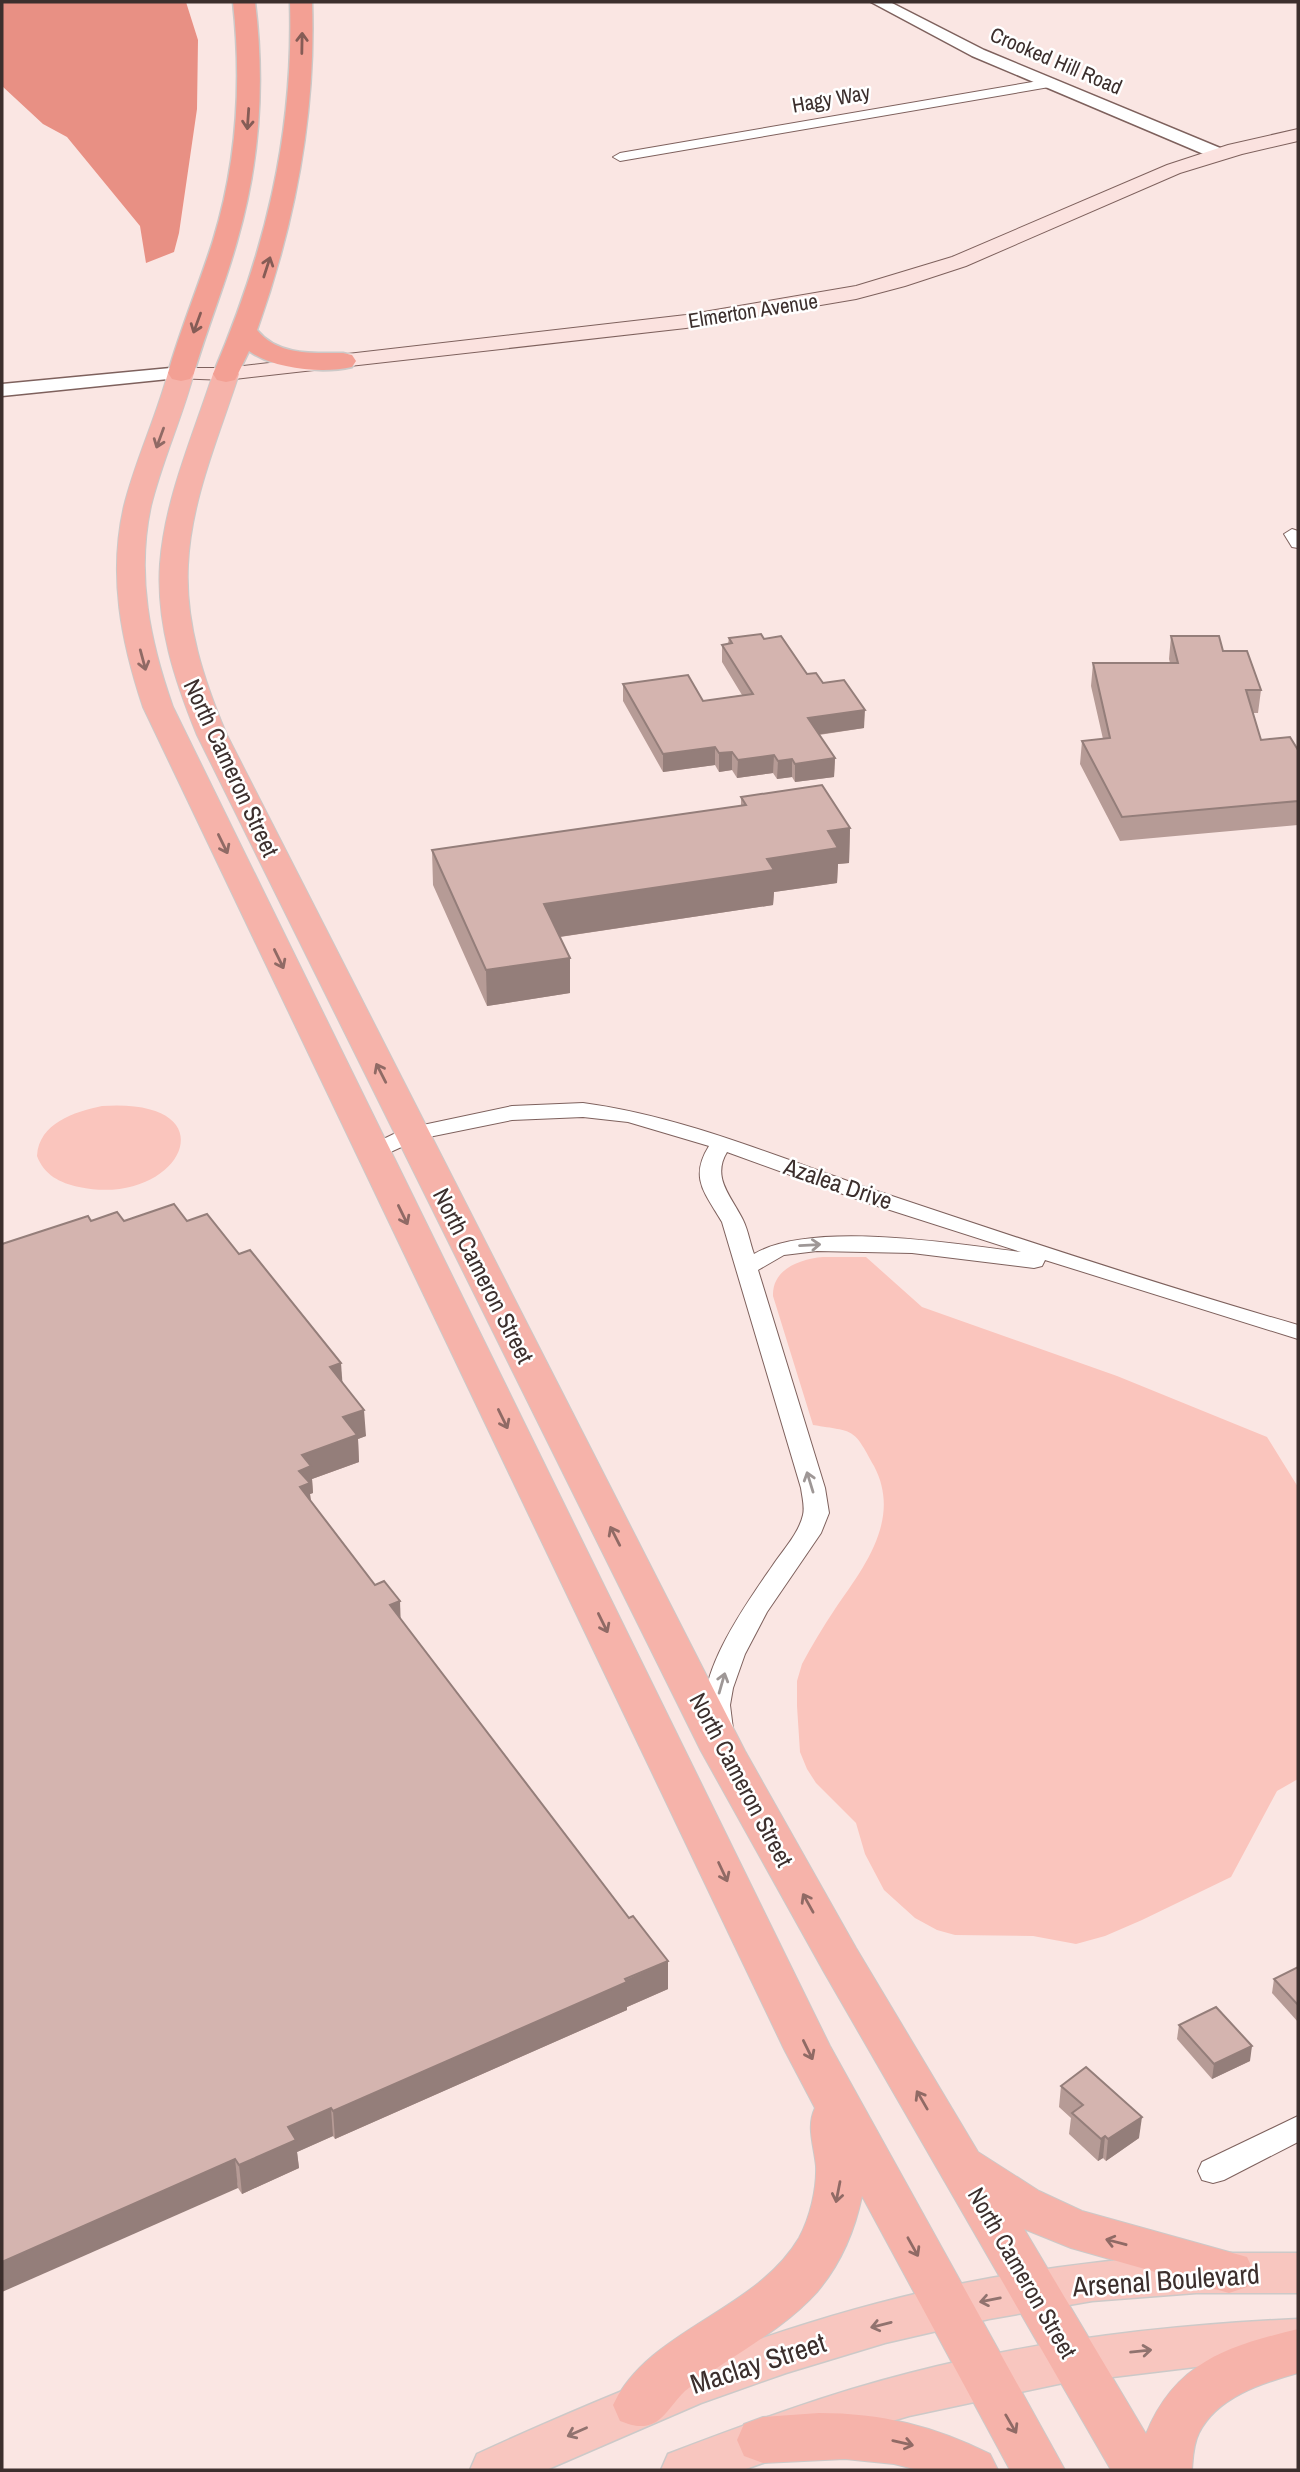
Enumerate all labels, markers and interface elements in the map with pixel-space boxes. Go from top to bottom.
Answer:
street label: Crooked Hill Road [986,20,1127,101]
one-way arrow [295,32,308,55]
street label: Hagy Way [790,77,873,120]
one-way arrow [241,107,254,129]
one-way arrow [261,256,274,278]
street label: Elmerton Avenue [686,286,820,335]
one-way arrow [189,311,202,333]
one-way arrow [153,427,166,449]
one-way arrow [137,648,150,671]
street label: North Cameron Street [177,674,287,862]
one-way arrow [216,833,230,854]
one-way arrow [272,948,286,969]
one-way arrow [373,1063,387,1084]
street label: Azalea Drive [779,1149,897,1217]
street label: North Cameron Street [426,1183,542,1369]
one-way arrow [397,1204,411,1225]
one-way arrow [798,1238,821,1251]
one-way arrow [497,1408,510,1429]
one-way arrow [803,1471,815,1493]
one-way arrow [607,1526,621,1547]
one-way arrow [596,1612,610,1633]
one-way arrow [717,1673,730,1695]
street label: North Cameron Street [683,1687,801,1872]
one-way arrow [717,1861,730,1882]
one-way arrow [801,1893,815,1913]
one-way arrow [802,2039,816,2060]
one-way arrow [914,2090,928,2110]
one-way arrow [830,2180,844,2203]
street label: North Cameron Street [961,2181,1085,2364]
one-way arrow [1105,2235,1128,2248]
one-way arrow [906,2236,920,2256]
street label: Arsenal Boulevard [1070,2255,1261,2306]
one-way arrow [979,2294,1002,2308]
one-way arrow [870,2319,893,2332]
street label: Maclay Street [685,2323,831,2403]
one-way arrow [1129,2345,1152,2358]
one-way arrow [1004,2413,1018,2433]
one-way arrow [567,2426,588,2439]
one-way arrow [891,2437,914,2450]

